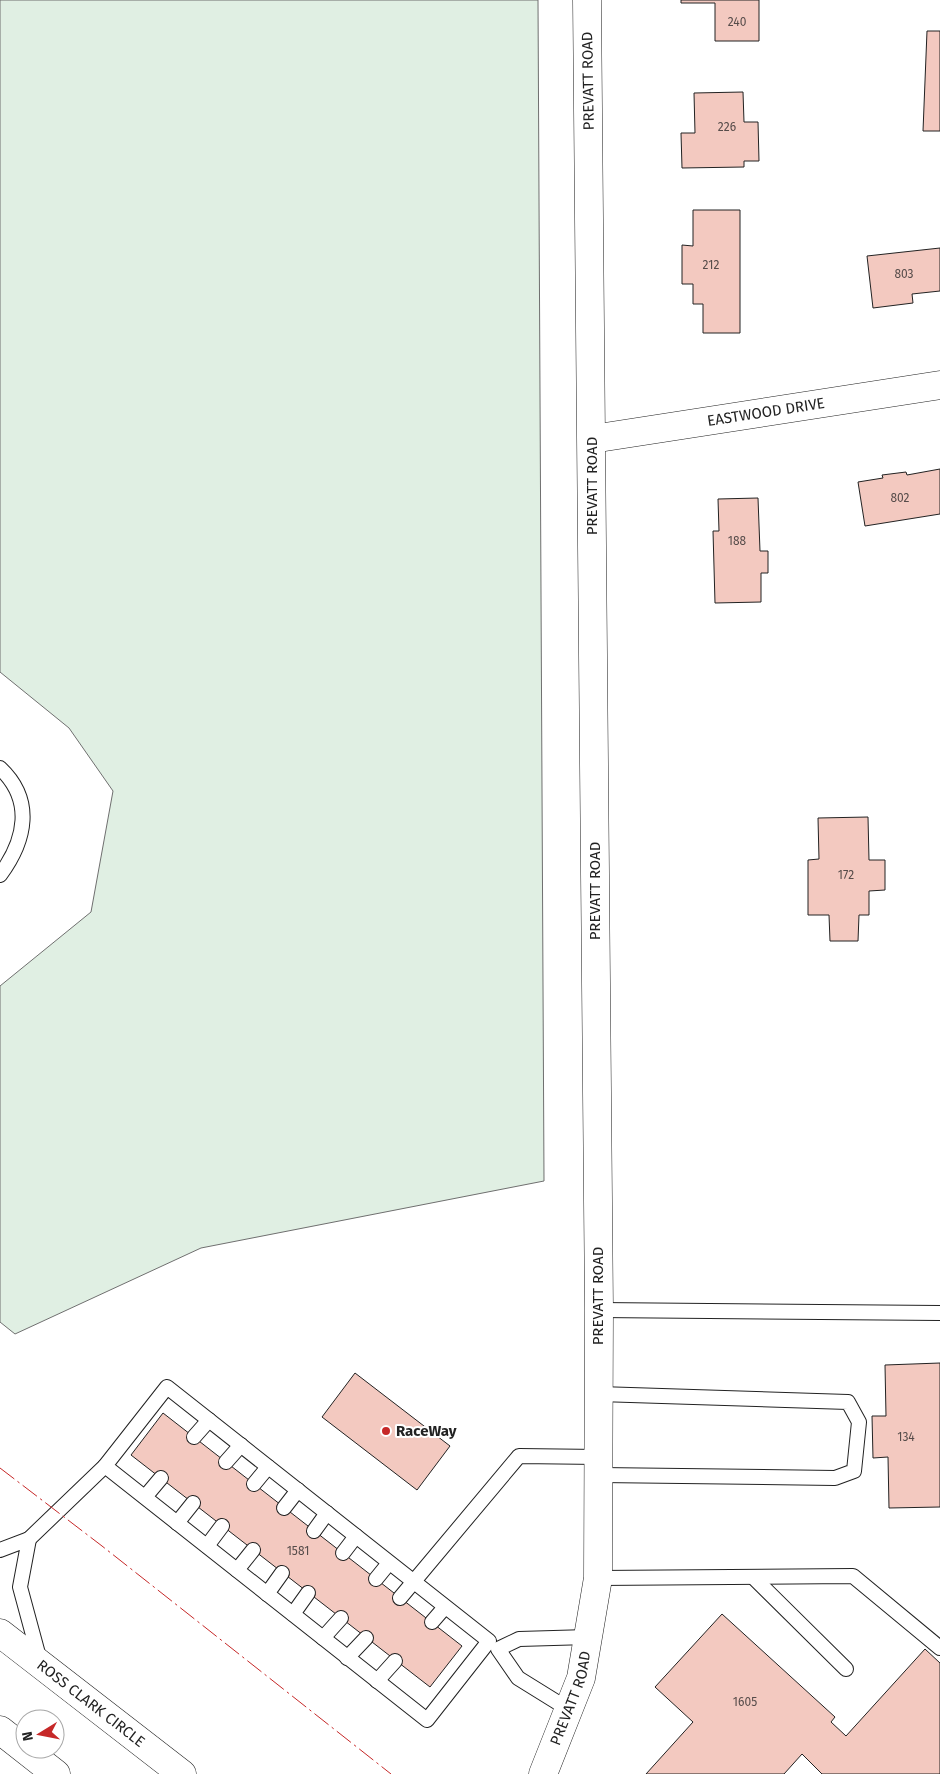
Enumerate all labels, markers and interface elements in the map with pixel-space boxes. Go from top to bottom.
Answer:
house number: 240 [728,15,747,29]
street label: PREVATT ROAD [578,31,598,131]
house number: 226 [718,120,736,134]
house number: 212 [703,258,719,272]
house number: 803 [894,267,914,281]
street label: EASTWOOD DRIVE [706,394,826,430]
street label: PREVATT ROAD [583,437,601,535]
house number: 802 [890,491,910,505]
house number: 188 [728,534,747,548]
street label: PREVATT ROAD [586,842,604,940]
house number: 172 [838,868,854,882]
street label: PREVATT ROAD [589,1247,607,1345]
place label: RaceWay [396,1422,457,1440]
marker: RaceWay [380,1425,392,1437]
house number: 134 [897,1430,915,1444]
house number: 1581 [287,1544,309,1558]
street label: PREVATT ROAD [546,1650,594,1748]
street label: ROSS CLARK CIRCLE [33,1656,148,1751]
house number: 1605 [733,1695,757,1709]
north arrow [15,1709,65,1759]
text: N [19,1730,37,1742]

